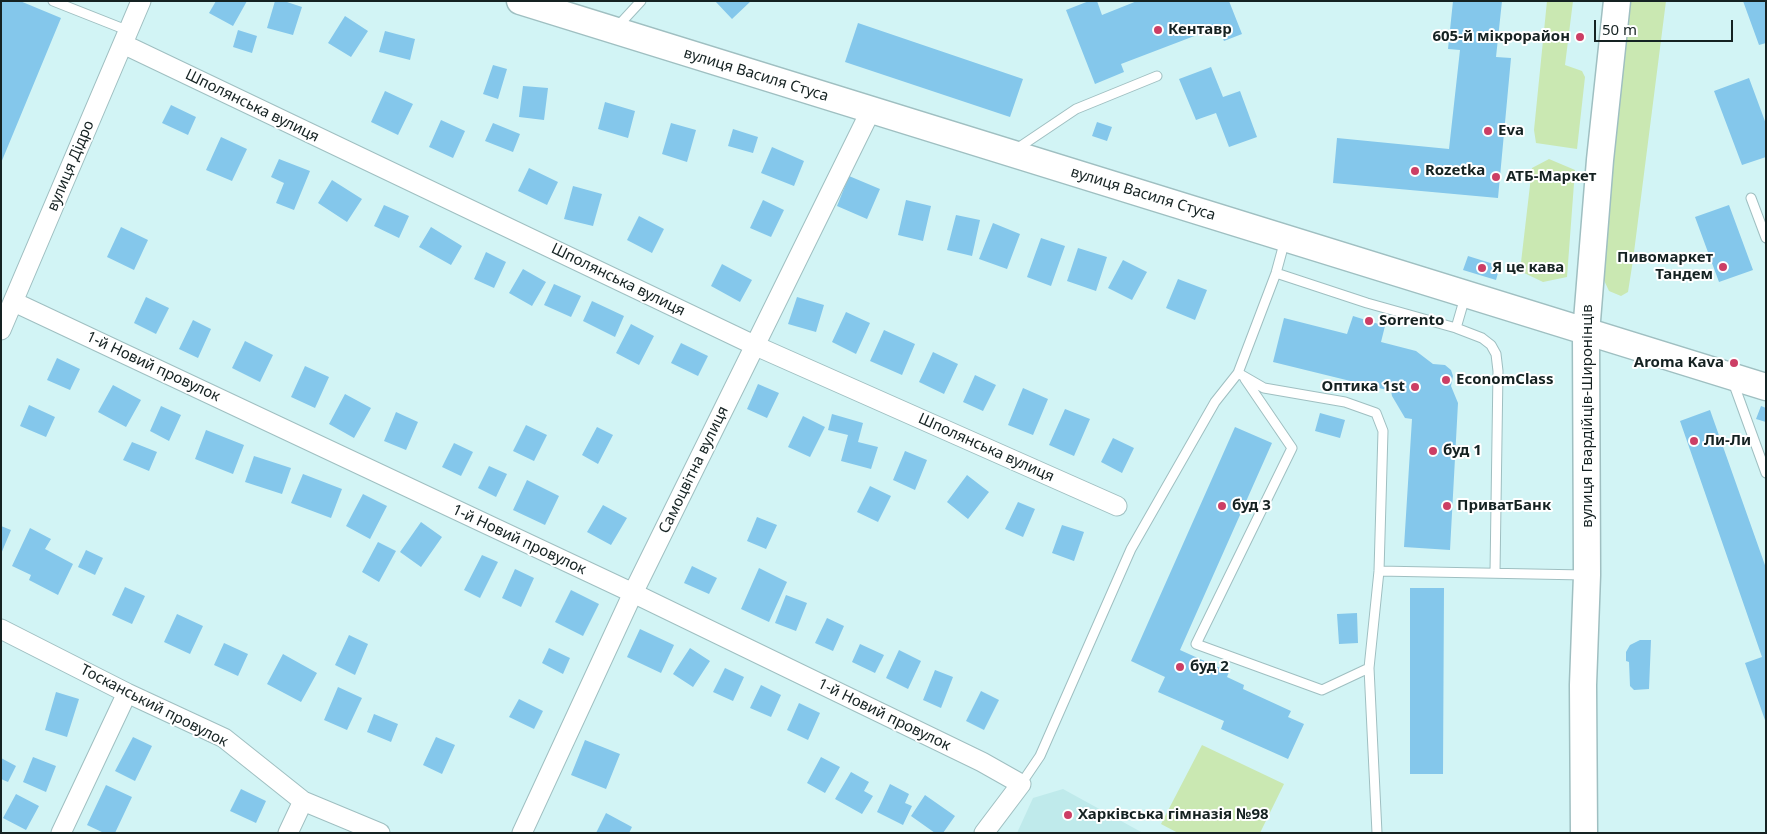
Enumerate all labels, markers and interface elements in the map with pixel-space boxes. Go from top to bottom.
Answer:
scale bar [1597,10,1736,42]
text: 50 m [1602,19,1637,39]
place label: Кентавр [1168,21,1232,39]
marker: Кентавр [1152,24,1164,36]
place label: 605-й мікрорайон [1432,28,1570,46]
marker: 605-й мікрорайон [1574,31,1586,43]
street label: вулиця Василя Стуса [681,44,831,106]
street label: Шполянська вулиця [182,66,322,146]
street label: вулиця Дідро [44,118,98,214]
place label: Eva [1498,122,1524,140]
marker: Eva [1482,125,1494,137]
place label: Rozetka [1425,162,1485,180]
street label: вулиця Василя Стуса [1068,163,1218,225]
marker: Rozetka [1409,165,1421,177]
place label: АТБ-Маркет [1506,168,1596,186]
marker: АТБ-Маркет [1490,171,1502,183]
street label: Шполянська вулиця [548,240,688,320]
place label: Пивомаркет Тандем [1617,249,1713,284]
place label: Я це кава [1492,259,1564,277]
marker: Пивомаркет Тандем [1717,261,1729,273]
marker: Я це кава [1476,262,1488,274]
street label: вулиця Гвардійців-Широнінців [1579,304,1597,528]
place label: Sorrento [1379,312,1444,330]
marker: Sorrento [1363,315,1375,327]
street label: 1-й Новий провулок [83,328,223,406]
place label: Aroma Kava [1634,354,1724,372]
marker: Aroma Kava [1728,357,1740,369]
place label: EconomClass [1456,371,1553,389]
marker: EconomClass [1440,374,1452,386]
place label: Оптика 1st [1322,378,1405,396]
marker: Оптика 1st [1409,381,1421,393]
street label: Самоцвітна вулиця [655,403,733,537]
street label: Шполянська вулиця [915,410,1057,486]
place label: Ли-Ли [1704,432,1751,450]
marker: Ли-Ли [1688,435,1700,447]
place label: буд 1 [1443,442,1482,460]
marker: буд 1 [1427,445,1439,457]
place label: буд 3 [1232,497,1271,515]
place label: ПриватБанк [1457,497,1551,515]
marker: буд 3 [1216,500,1228,512]
marker: ПриватБанк [1441,500,1453,512]
street label: 1-й Новий провулок [449,501,589,579]
place label: буд 2 [1190,658,1229,676]
street label: Тосканський провулок [77,661,231,751]
marker: буд 2 [1174,661,1186,673]
street label: 1-й Новий провулок [815,675,953,755]
place label: Харківська гімназія №98 [1078,806,1269,824]
marker: Харківська гімназія №98 [1062,809,1074,821]

